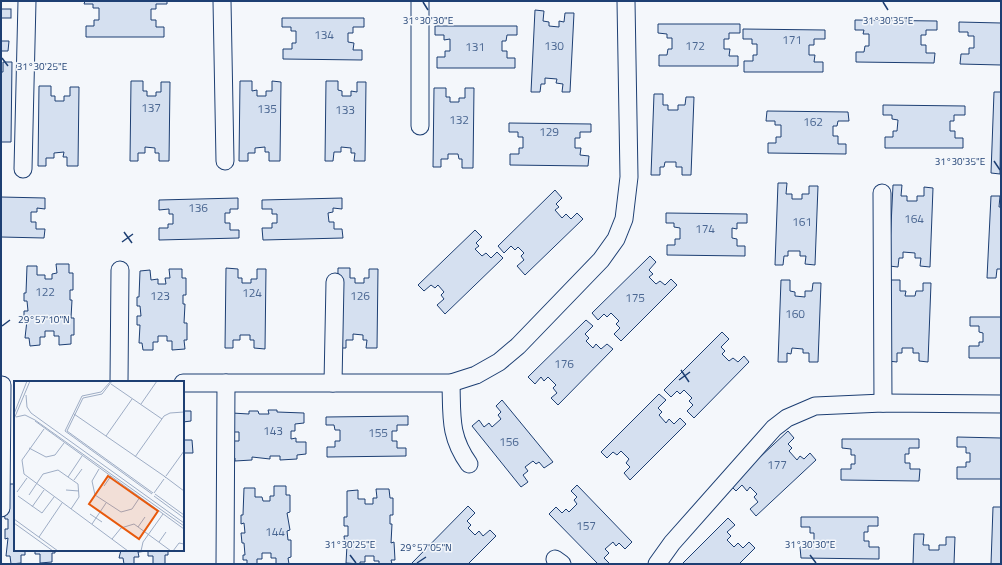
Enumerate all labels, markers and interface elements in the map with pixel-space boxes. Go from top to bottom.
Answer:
text: 31°30'30"E [403,13,454,28]
text: 31°30'35"E [863,13,914,28]
house number: 134 [314,25,334,44]
house number: 171 [782,30,802,49]
house number: 130 [544,36,564,55]
house number: 172 [685,36,705,55]
house number: 131 [465,37,485,56]
text: 31°30'25"E [17,59,68,74]
house number: 137 [141,98,161,117]
house number: 135 [257,99,277,118]
house number: 133 [335,100,355,119]
house number: 132 [449,110,469,129]
house number: 162 [803,112,823,131]
house number: 129 [539,122,559,141]
text: 31°30'35"E [935,154,986,169]
house number: 136 [188,198,208,217]
house number: 164 [904,209,924,228]
house number: 161 [792,212,812,231]
house number: 174 [695,219,715,238]
house number: 122 [35,282,55,301]
house number: 124 [242,283,262,302]
house number: 123 [150,286,170,305]
house number: 126 [350,286,370,305]
house number: 175 [625,288,645,307]
house number: 160 [785,304,805,323]
text: 29°57'10"N [18,312,70,327]
house number: 176 [554,354,574,373]
inset map [14,381,184,551]
house number: 143 [263,421,283,440]
house number: 155 [368,423,388,442]
house number: 156 [499,432,519,451]
house number: 177 [767,455,787,474]
house number: 157 [576,516,596,535]
house number: 144 [265,522,285,541]
text: 31°30'25"E [325,537,376,552]
text: 31°30'30"E [785,537,836,552]
text: 29°57'05"N [400,540,452,555]

